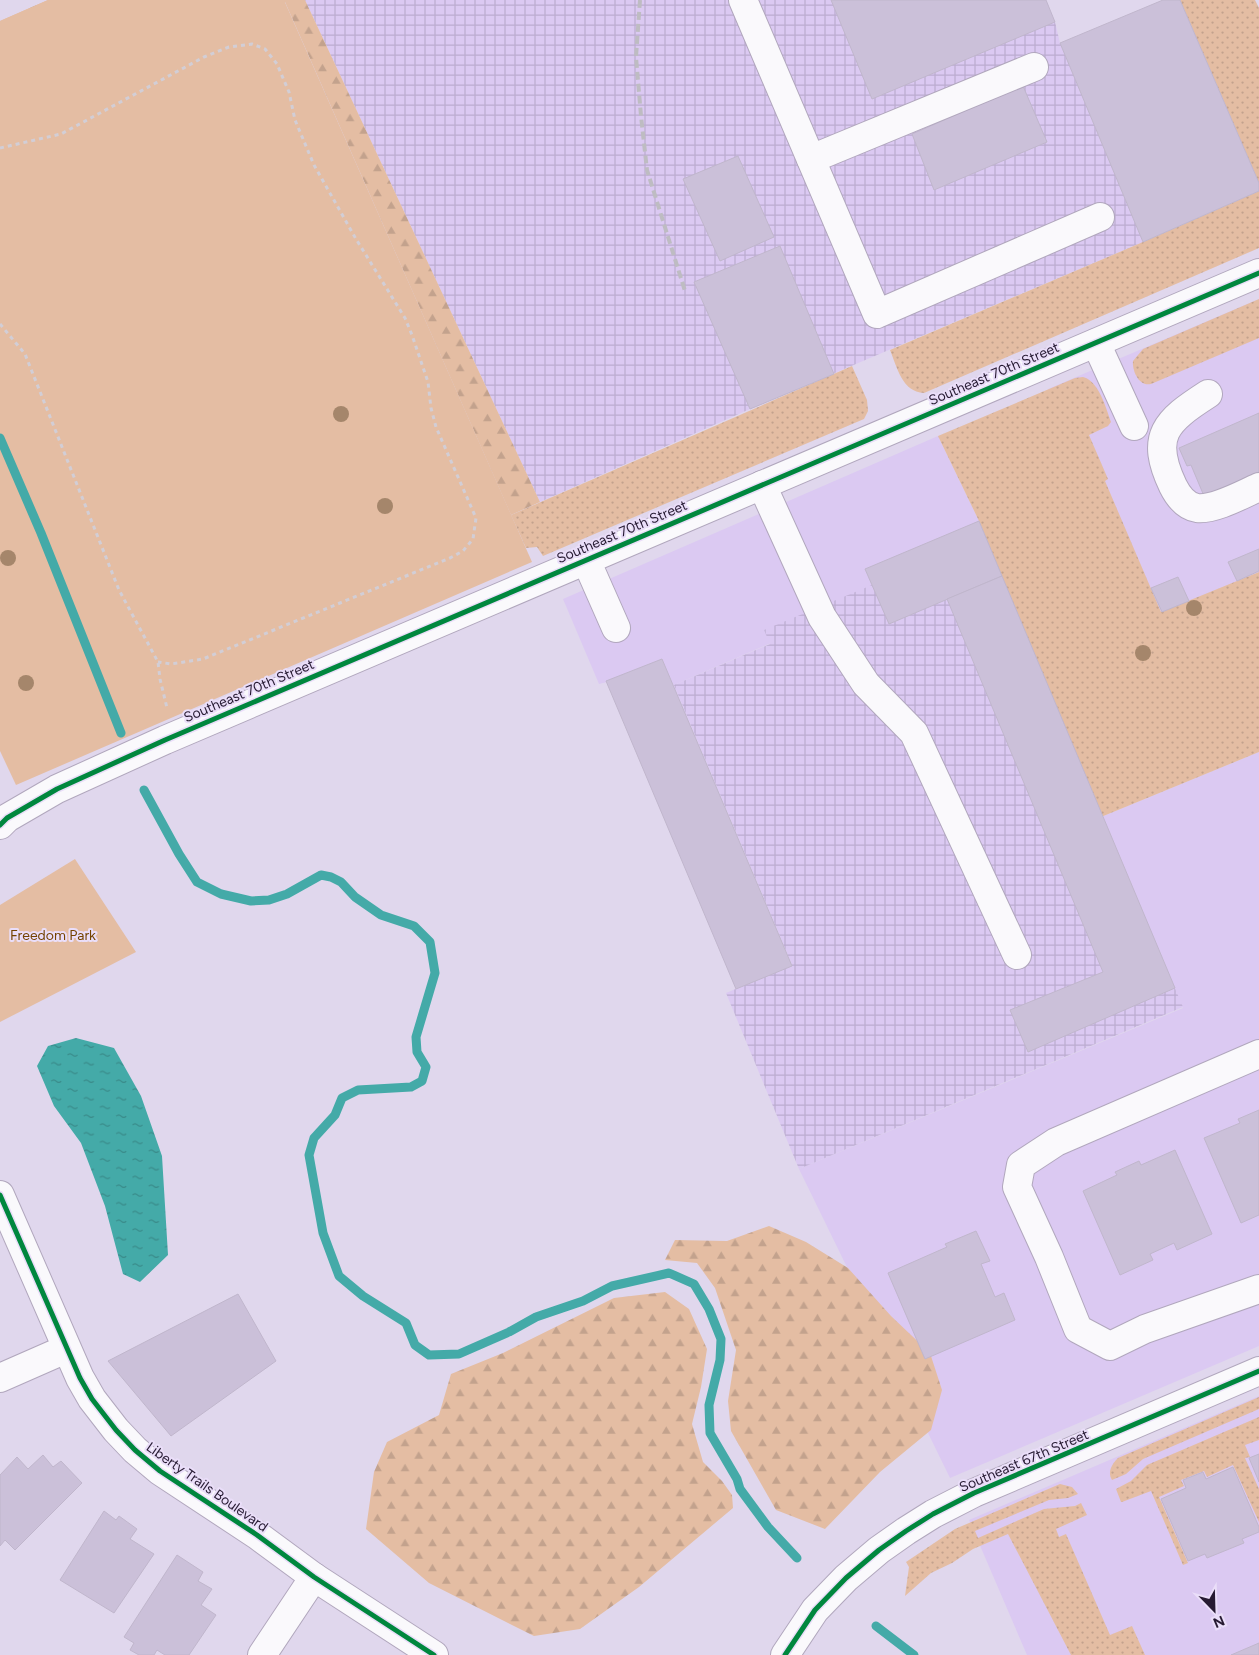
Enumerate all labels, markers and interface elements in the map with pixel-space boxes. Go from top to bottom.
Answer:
street label: Southeast 70th Street [926,339,1062,409]
street label: Southeast 70th Street [554,497,690,567]
street label: Southeast 70th Street [181,656,317,726]
park label: Freedom Park [10,927,96,944]
street label: Southeast 67th Street [957,1426,1091,1496]
street label: Liberty Trails Boulevard [143,1439,271,1535]
north arrow [1189,1585,1239,1635]
text: N [1211,1612,1227,1631]

